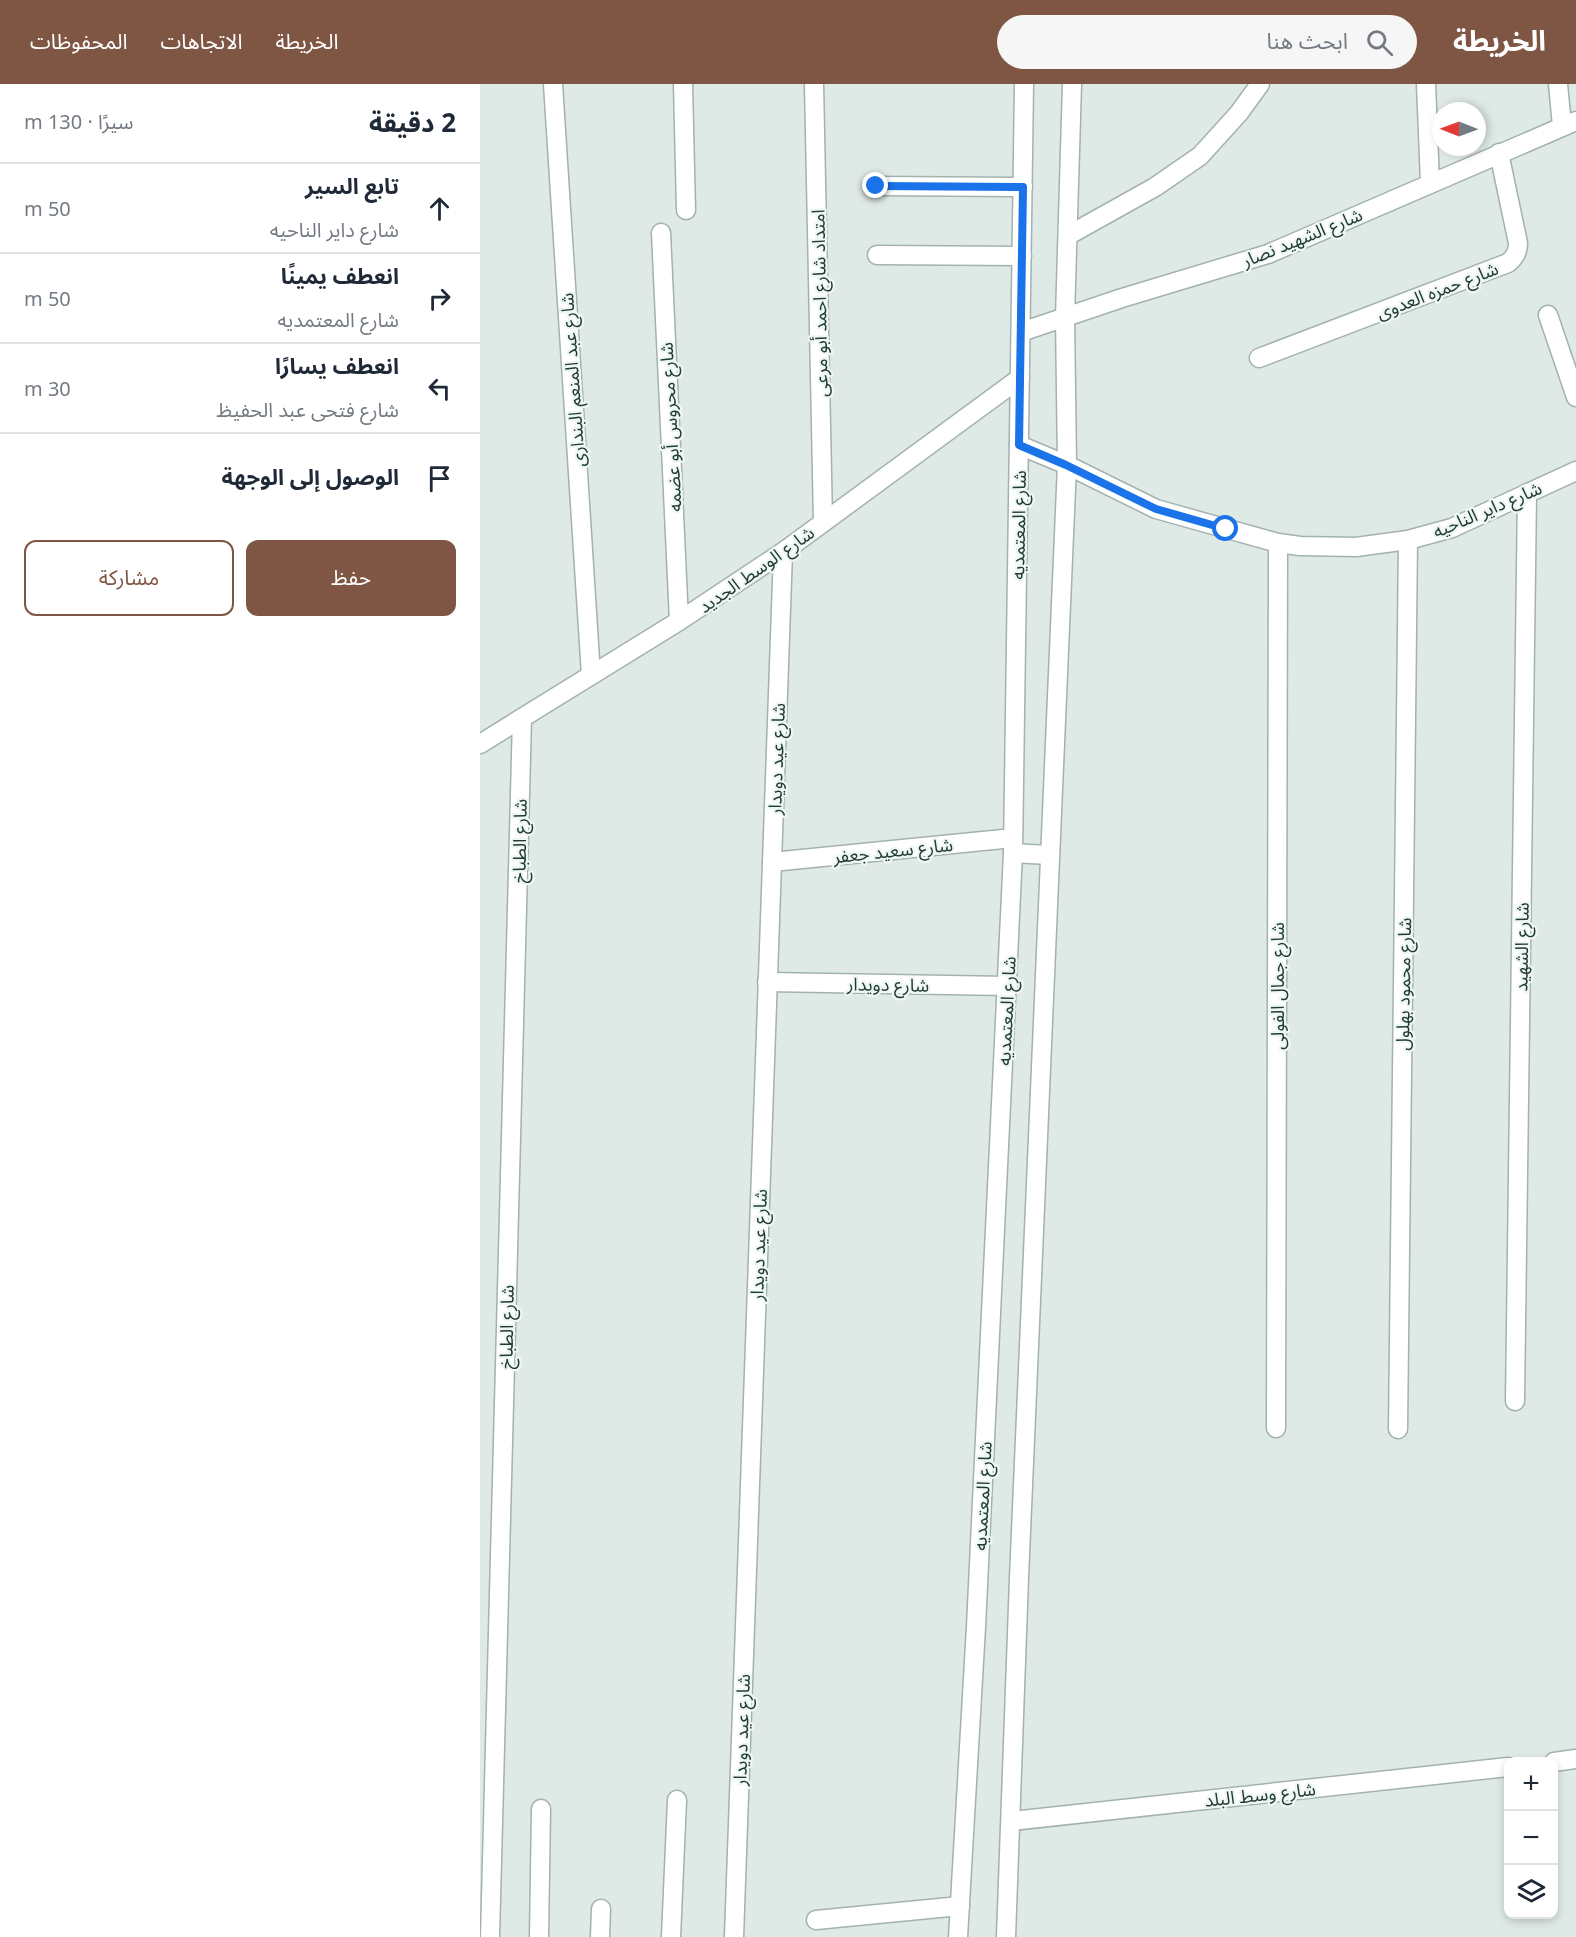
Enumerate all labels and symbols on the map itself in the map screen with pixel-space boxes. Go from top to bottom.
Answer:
north arrow [1432,102,1486,156]
route end [862,172,888,198]
street label: شارع الشهيد نصار [1237,202,1367,275]
street label: امتداد شارع احمد أبو مرعى [805,209,836,397]
street label: شارع حمزه العدوى [1373,256,1502,327]
street label: شارع عبد المنعم البندارى [554,292,593,468]
street label: شارع محروس أبو عضمه [654,341,689,512]
street label: شارع المعتمديه [1005,470,1034,580]
street label: شارع داير الناحيه [1429,475,1546,546]
route start [1212,515,1238,541]
street label: شارع الوسط الجديد [693,520,820,620]
street label: شارع عيد دويدار [762,702,793,817]
street label: شارع الطباخ [506,799,535,883]
street label: شارع سعيد جعفر [831,832,954,871]
street label: شارع الشهيد [1508,902,1537,992]
street label: شارع محمود بهلول [1390,917,1419,1051]
street label: شارع جمال الفولى [1265,922,1292,1050]
street label: شارع المعتمديه [991,956,1024,1066]
street label: شارع دويدار [846,971,929,1000]
street label: شارع عيد دويدار [744,1188,775,1303]
street label: شارع الطباخ [493,1285,522,1369]
street label: شارع المعتمديه [967,1441,1000,1551]
street label: شارع عيد دويدار [727,1673,758,1788]
street label: شارع وسط البلد [1203,1776,1317,1815]

